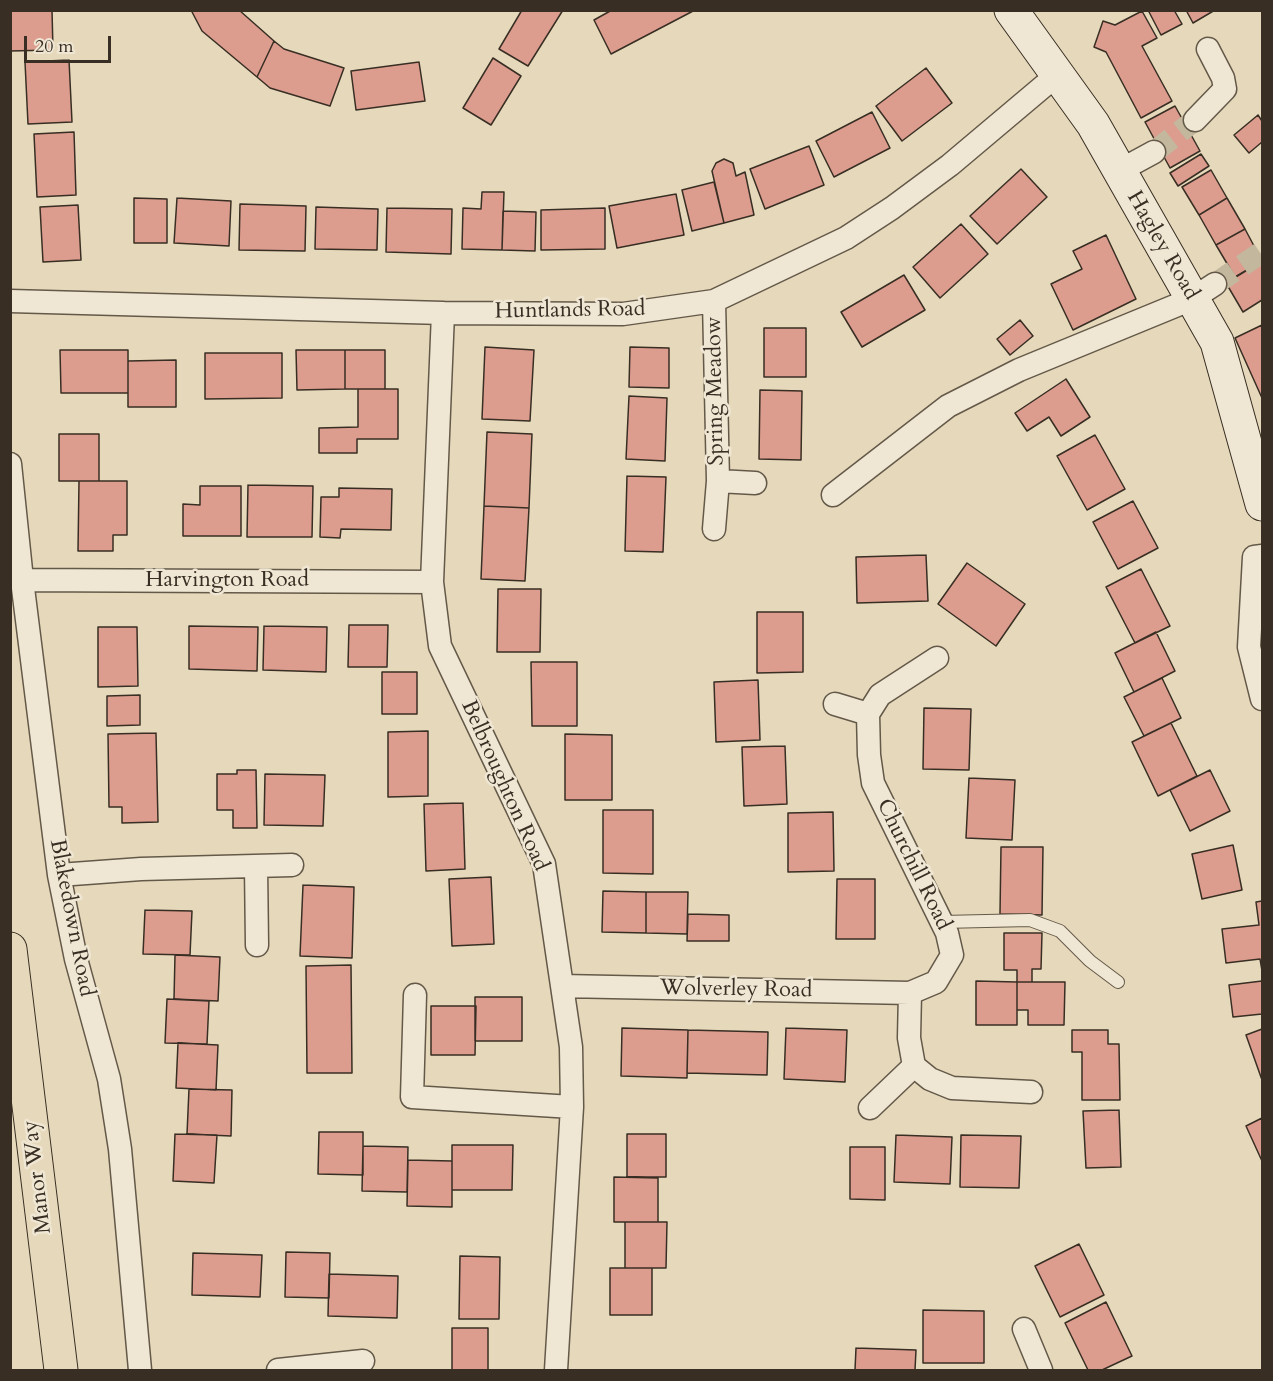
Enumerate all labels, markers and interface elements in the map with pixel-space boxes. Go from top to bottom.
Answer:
scale bar [27,24,114,62]
text: 20 m [35,34,74,59]
street label: Hagley Road [1120,187,1204,305]
street label: Huntlands Road [494,296,646,326]
street label: Spring Meadow [702,316,730,466]
street label: Harvington Road [145,568,309,594]
street label: Belbroughton Road [454,696,554,876]
street label: Churchill Road [870,795,956,935]
street label: Blakedown Road [43,837,99,999]
street label: Wolverley Road [660,975,812,1005]
street label: Manor Way [18,1119,58,1235]

